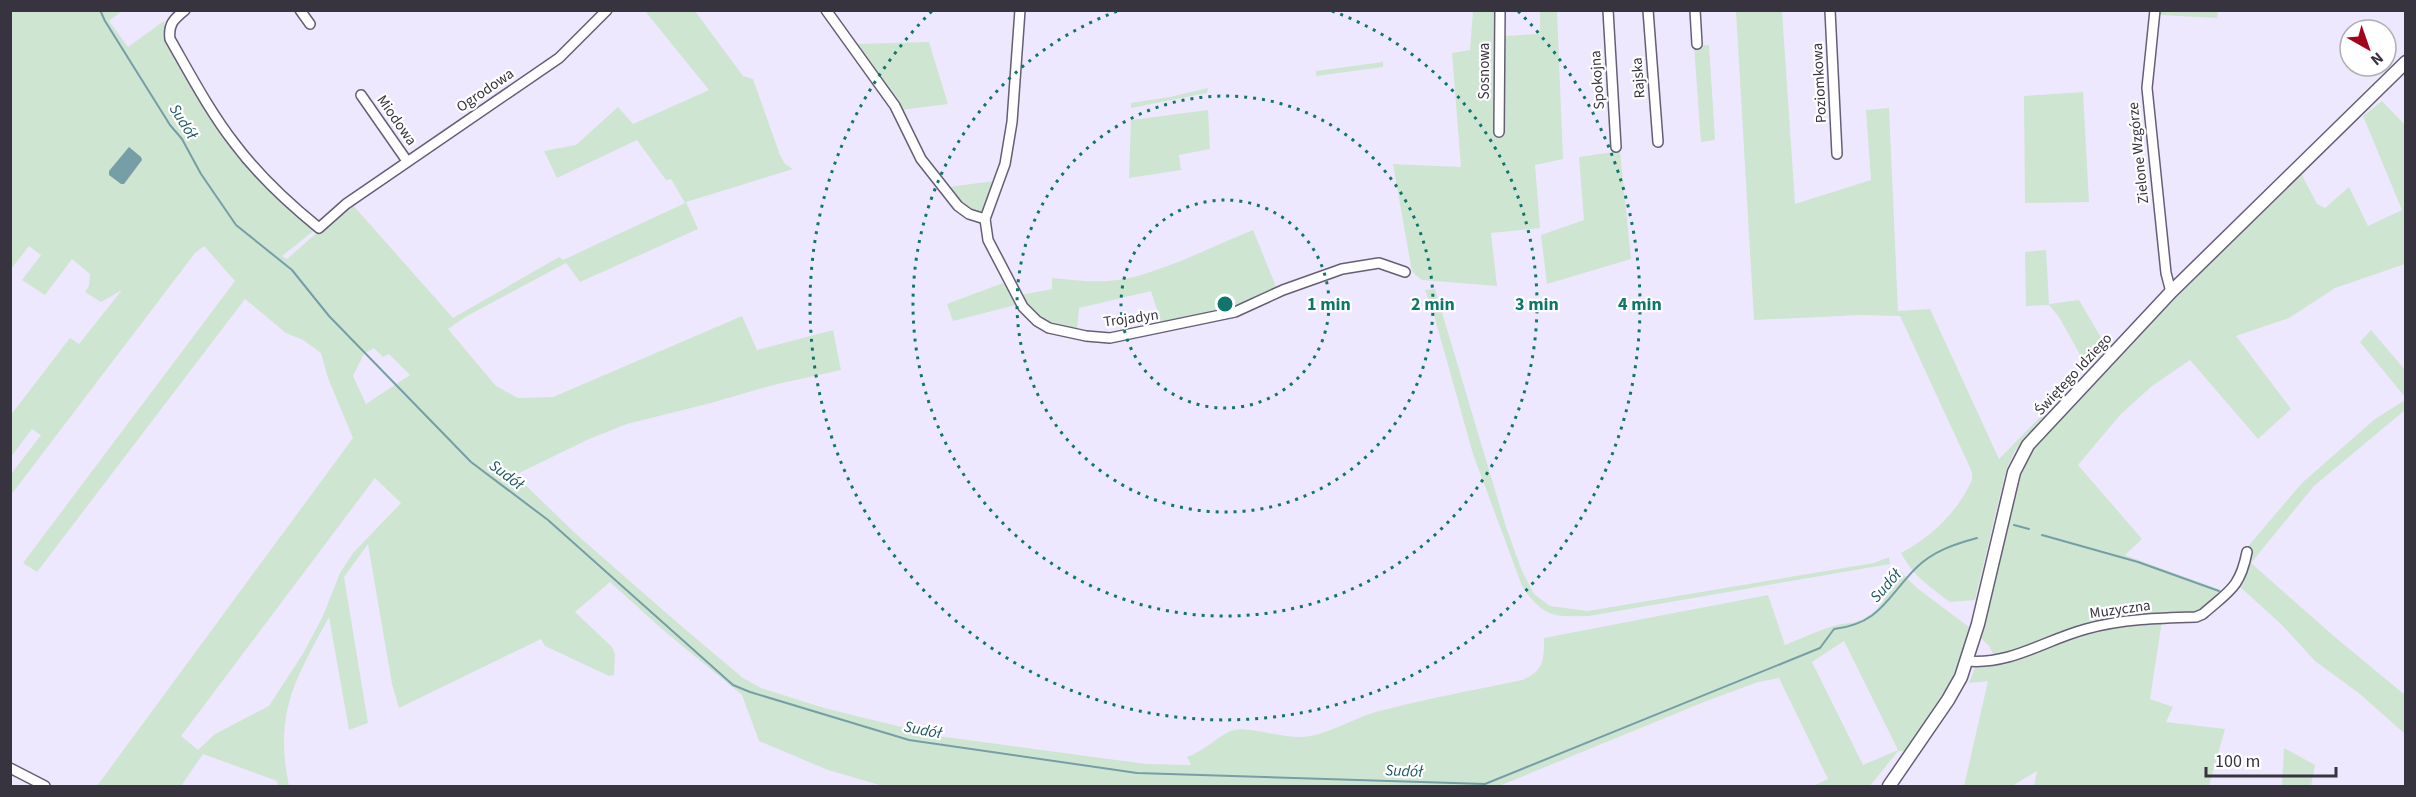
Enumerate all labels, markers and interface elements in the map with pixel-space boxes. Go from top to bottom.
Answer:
north arrow [2338,18,2398,78]
street label: Poziomkowa [1807,42,1832,124]
street label: Sosnowa [1474,43,1495,99]
text: N [2366,47,2388,71]
street label: Spokojna [1585,50,1610,110]
street label: Rajska [1627,57,1650,99]
street label: Ogrodowa [452,63,518,117]
street label: Miodowa [372,91,422,150]
water label: Sudół [164,100,203,145]
street label: Zielone Wzgórze [2123,101,2154,205]
text: 1 min [1307,292,1351,317]
text: 2 min [1411,292,1455,317]
text: 3 min [1515,292,1559,317]
text: 4 min [1618,292,1662,317]
centre of rings [1215,294,1235,314]
street label: Trojadyn [1102,304,1160,333]
street label: Świętego Idziego [2030,329,2117,420]
water label: Sudół [485,455,529,496]
water label: Sudół [1865,563,1907,607]
street label: Muzyczna [2088,595,2152,624]
water label: Sudół [902,716,945,745]
scale bar [2206,740,2336,778]
text: 100 m [2215,749,2260,774]
water label: Sudół [1385,759,1425,783]

